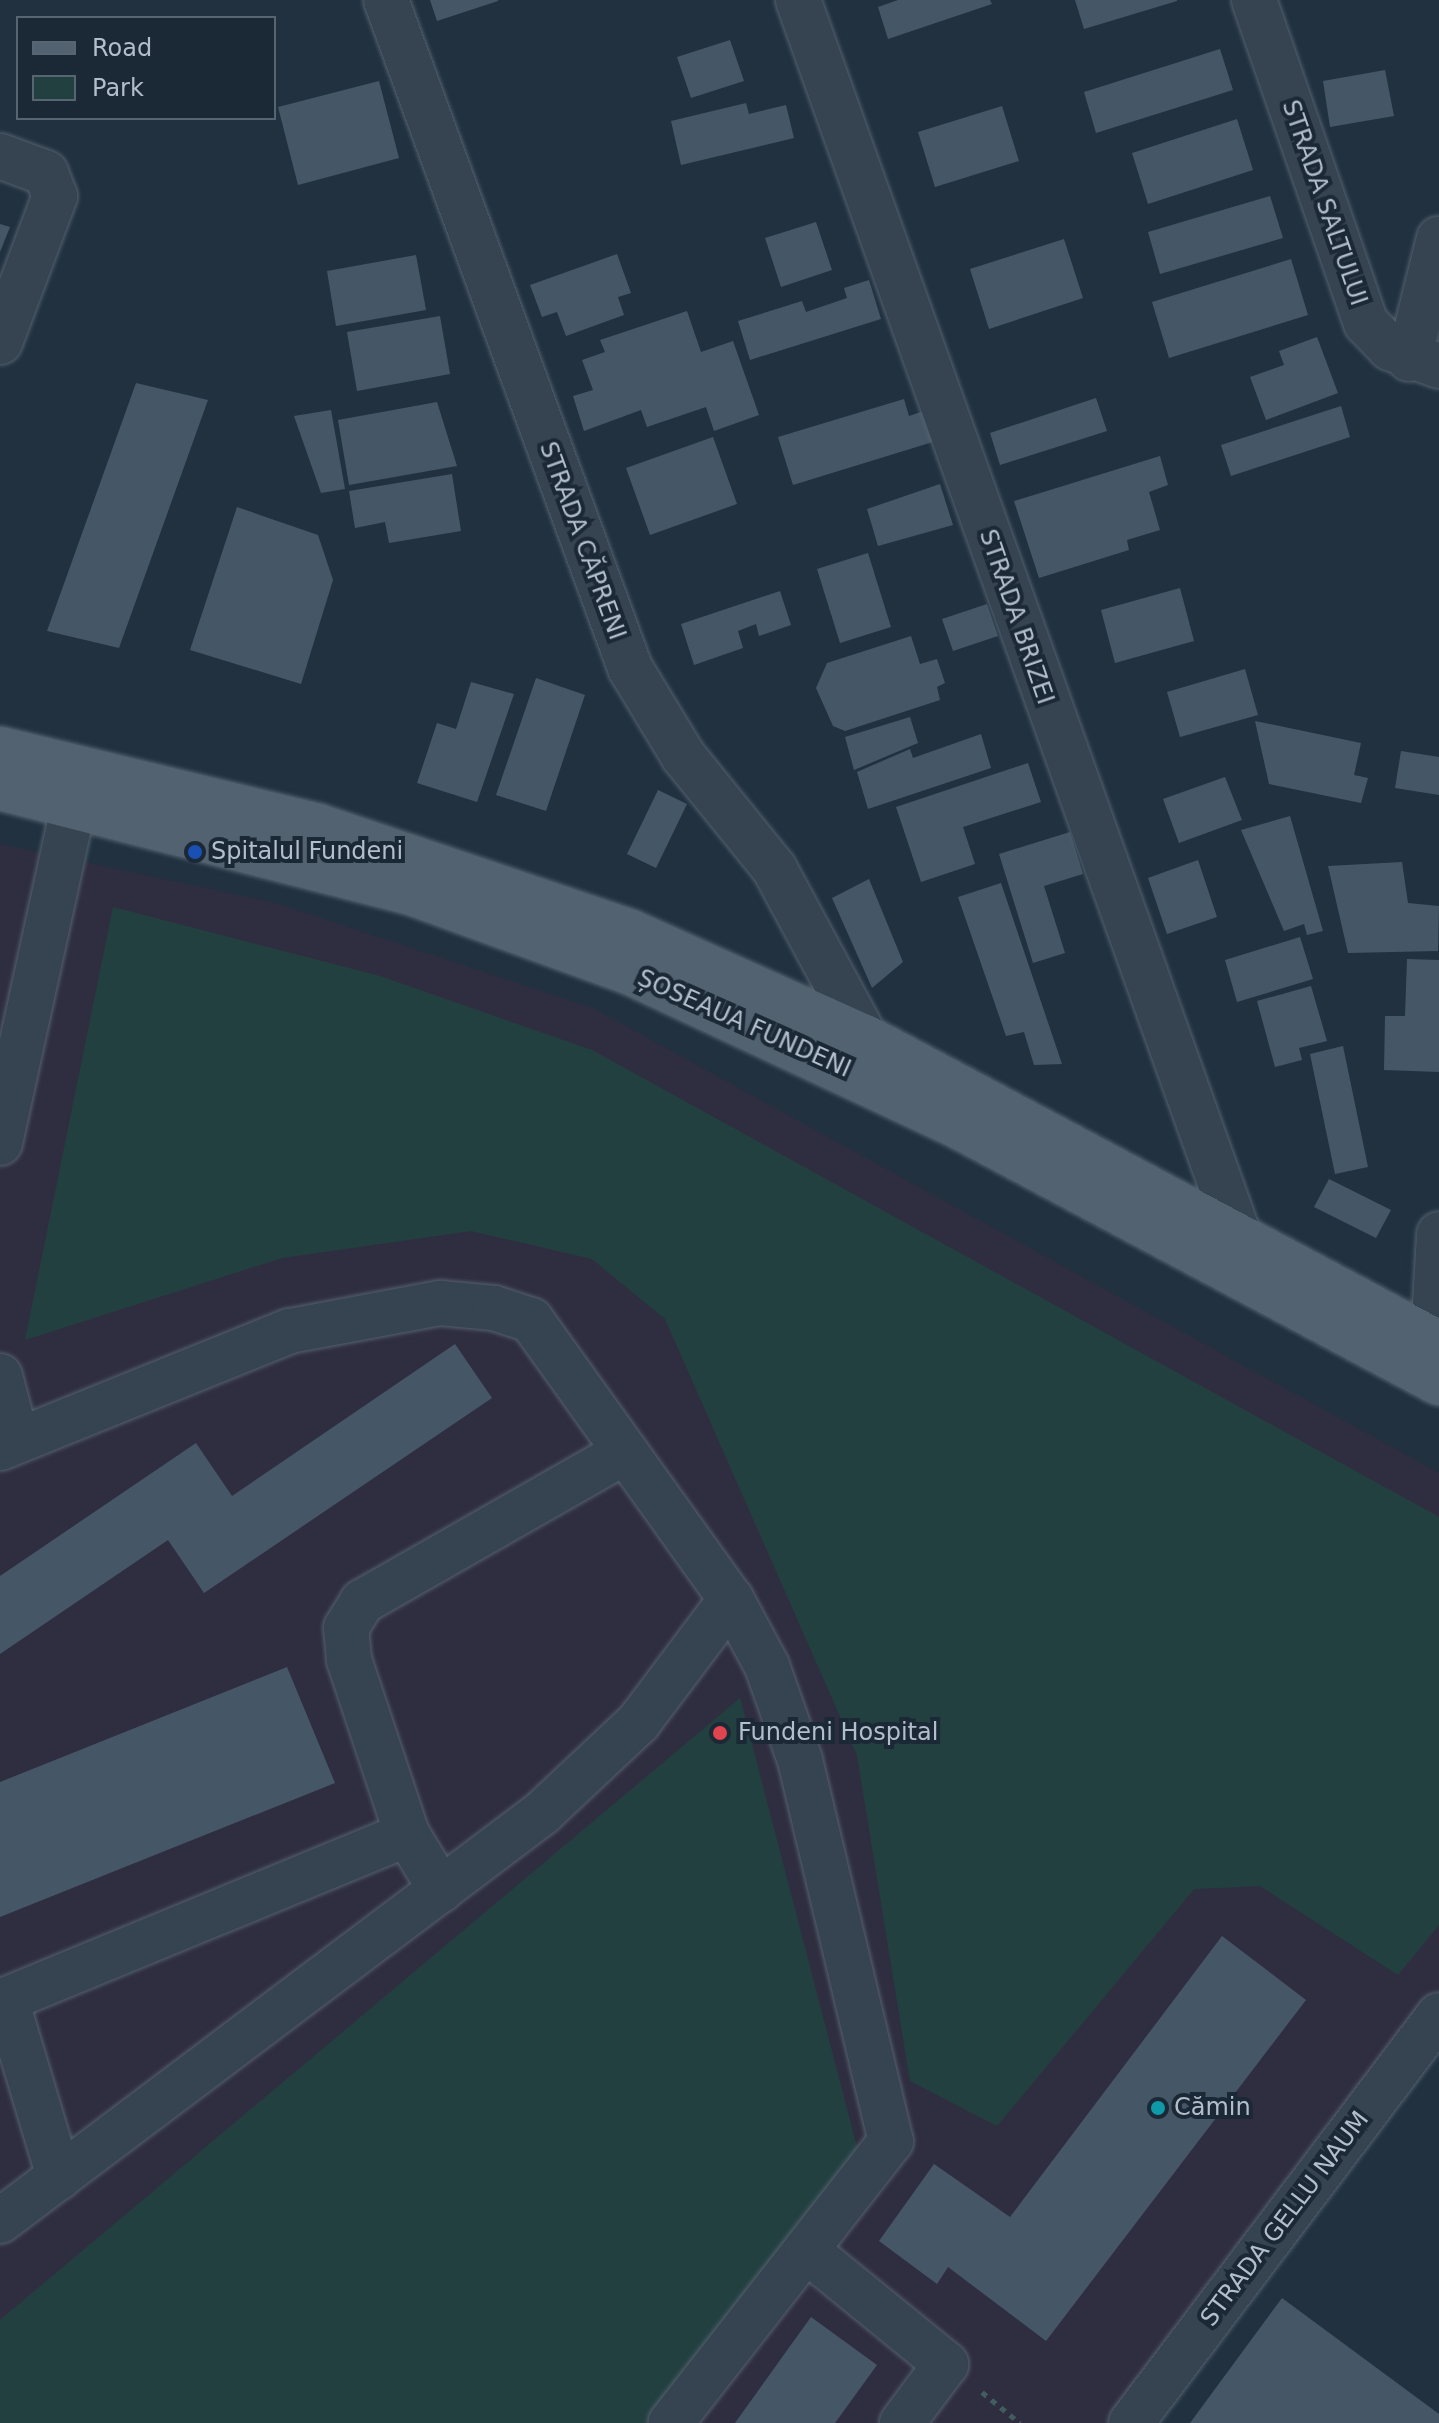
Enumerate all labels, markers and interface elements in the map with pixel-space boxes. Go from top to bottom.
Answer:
legend [16,16,276,120]
text: Road [92,34,152,62]
text: Park [92,74,144,102]
street label: STRADA SALTULUI [1275,97,1373,309]
street label: STRADA CĂPRENI [533,438,631,644]
street label: STRADA BRIZEI [973,526,1059,708]
place label: Spitalul Fundeni [211,838,403,866]
marker: Spitalul Fundeni [186,843,204,861]
street label: ȘOSEAUA FUNDENI [633,964,855,1084]
place label: Fundeni Hospital [738,1719,938,1747]
marker: Fundeni Hospital [709,1722,731,1744]
place label: Cămin [1174,2094,1251,2122]
marker: Cămin [1149,2099,1167,2117]
street label: STRADA GELLU NAUM [1195,2106,1375,2332]

